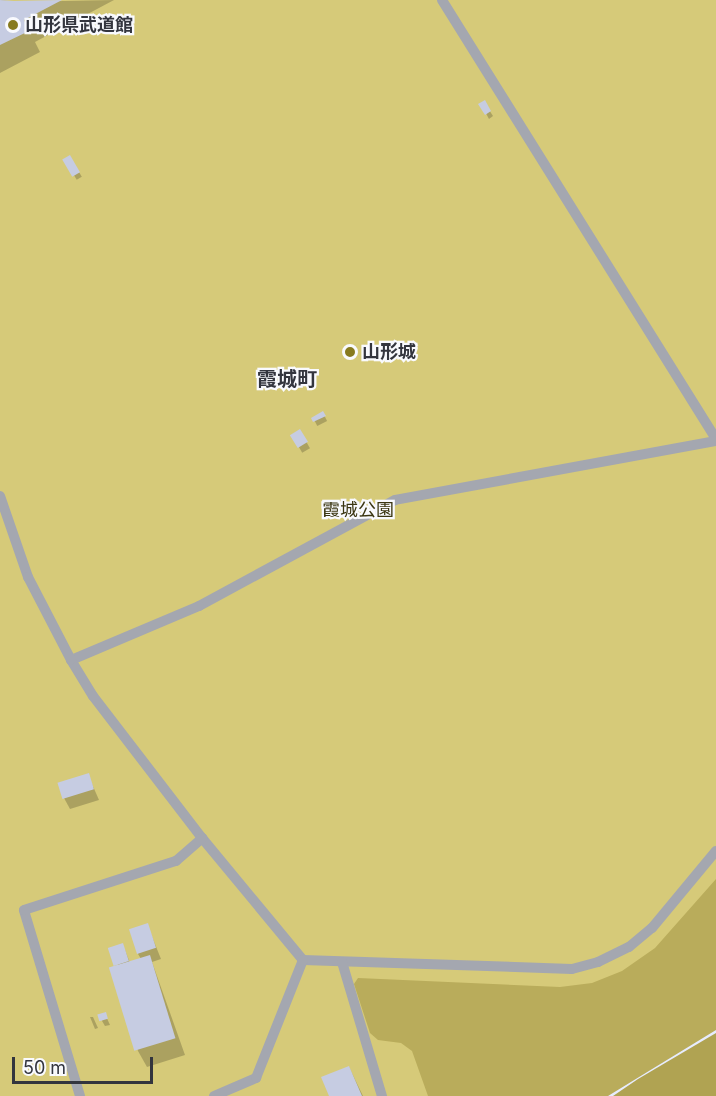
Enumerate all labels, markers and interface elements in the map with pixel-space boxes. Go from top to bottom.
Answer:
place label: 山形県武道館 [25,14,133,36]
marker: 山形県武道館 [6,18,20,32]
place label: 山形城 [362,341,416,363]
marker: 山形城 [343,345,357,359]
district label: 霞城町 [257,367,317,391]
park label: 霞城公園 [322,499,394,521]
scale bar [15,1045,156,1083]
text: 50 m [23,1057,66,1078]

